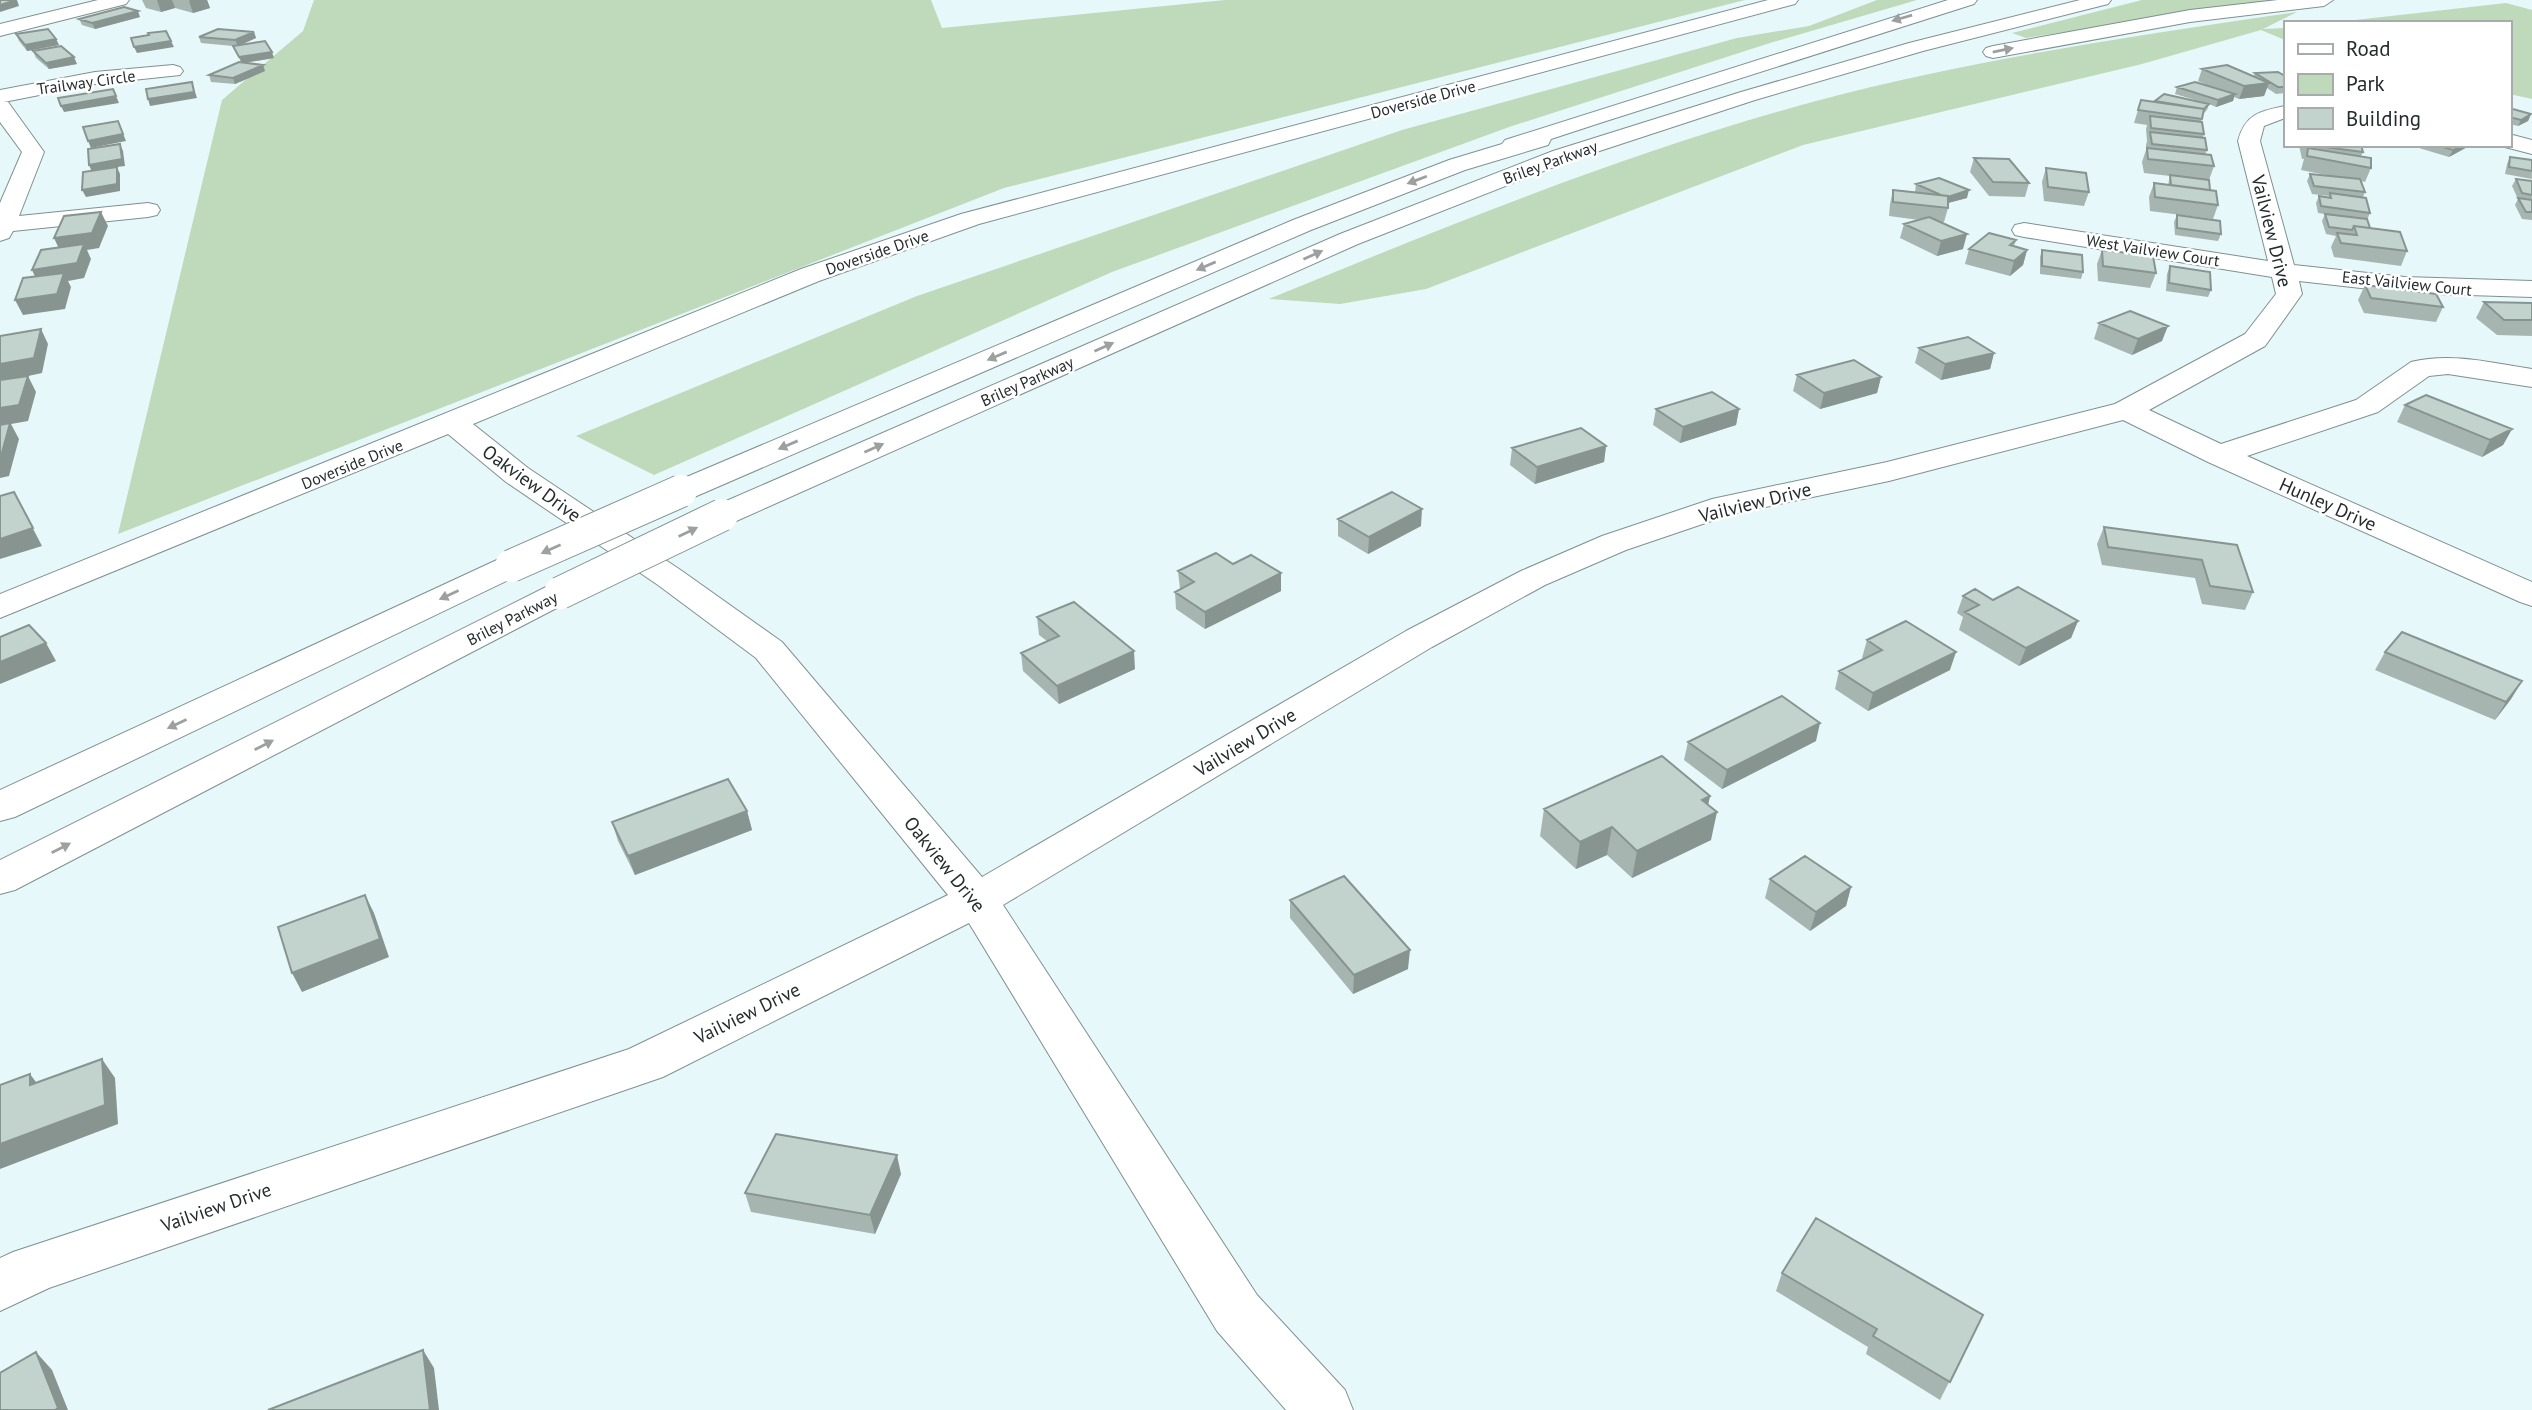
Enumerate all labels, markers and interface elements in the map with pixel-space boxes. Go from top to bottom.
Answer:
one-way arrow [1891,13,1913,24]
legend [2284,21,2511,147]
text: Road [2346,35,2390,62]
one-way arrow [1992,44,2014,55]
street label: Trailway Circle [35,65,137,99]
text: Park [2346,70,2385,97]
street label: Doverside Drive [1368,75,1478,123]
text: Building [2346,105,2421,132]
street label: Briley Parkway [1500,135,1601,188]
street label: Vailview Drive [2246,171,2298,290]
one-way arrow [1406,175,1427,186]
street label: Doverside Drive [823,225,931,279]
street label: West Vailview Court [2085,230,2222,270]
one-way arrow [1302,249,1323,260]
one-way arrow [1196,260,1216,272]
street label: East Vailview Court [2341,266,2473,300]
one-way arrow [1094,341,1115,352]
one-way arrow [986,350,1007,361]
street label: Briley Parkway [978,351,1077,410]
street label: Doverside Drive [298,435,406,493]
street label: Oakview Drive [478,439,586,527]
one-way arrow [778,439,798,451]
one-way arrow [864,442,884,454]
street label: Hunley Drive [2276,472,2380,536]
street label: Vailview Drive [1695,476,1814,528]
one-way arrow [678,526,698,537]
one-way arrow [541,543,561,555]
street label: Briley Parkway [463,586,561,649]
one-way arrow [439,590,460,601]
street label: Vailview Drive [1189,702,1300,782]
one-way arrow [167,718,187,730]
one-way arrow [254,739,274,751]
street label: Oakview Drive [899,811,991,917]
one-way arrow [51,842,71,853]
street label: Vailview Drive [689,977,804,1049]
street label: Vailview Drive [157,1177,274,1237]

